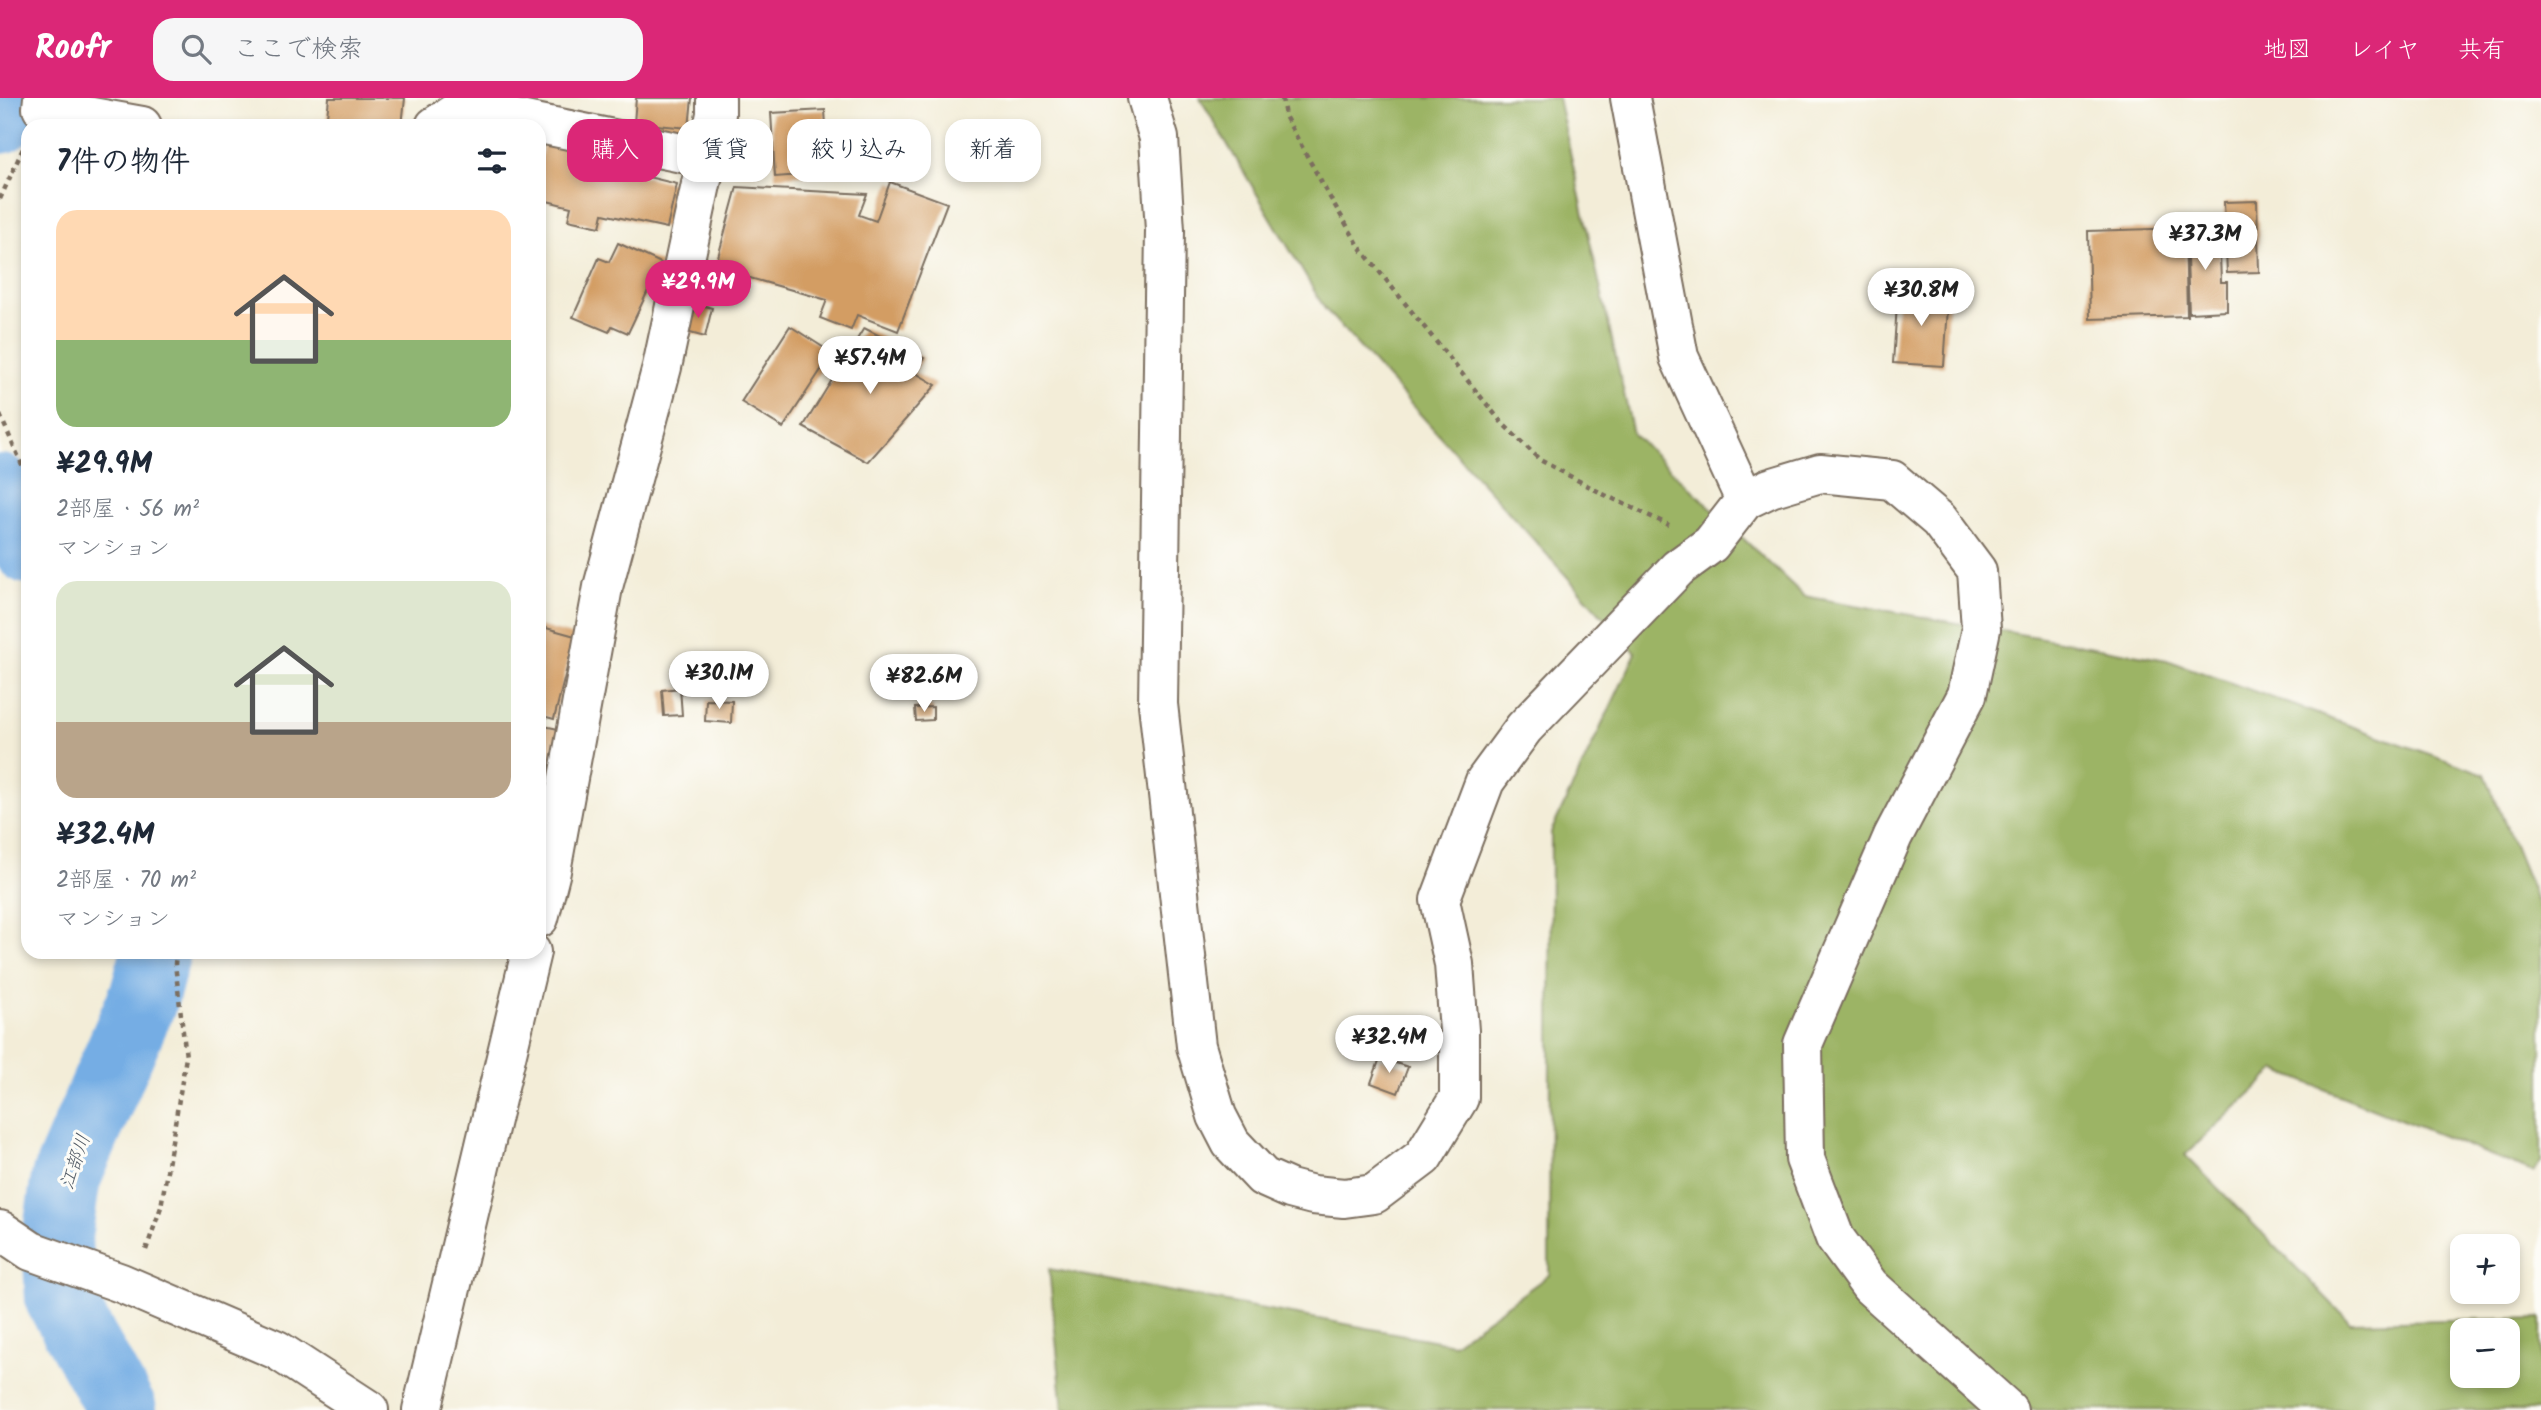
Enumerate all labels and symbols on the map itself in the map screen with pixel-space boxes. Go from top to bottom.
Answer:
pin: ¥37.3M [2148,212,2262,272]
pin: ¥29.9M [641,260,755,320]
pin: ¥30.8M [1864,268,1978,328]
pin: ¥57.4M [813,336,927,396]
pin: ¥30.1M [662,652,776,711]
pin: ¥82.6M [867,654,981,714]
pin: ¥32.4M [1332,1016,1446,1075]
water label: 江部川 [53,1130,99,1194]

